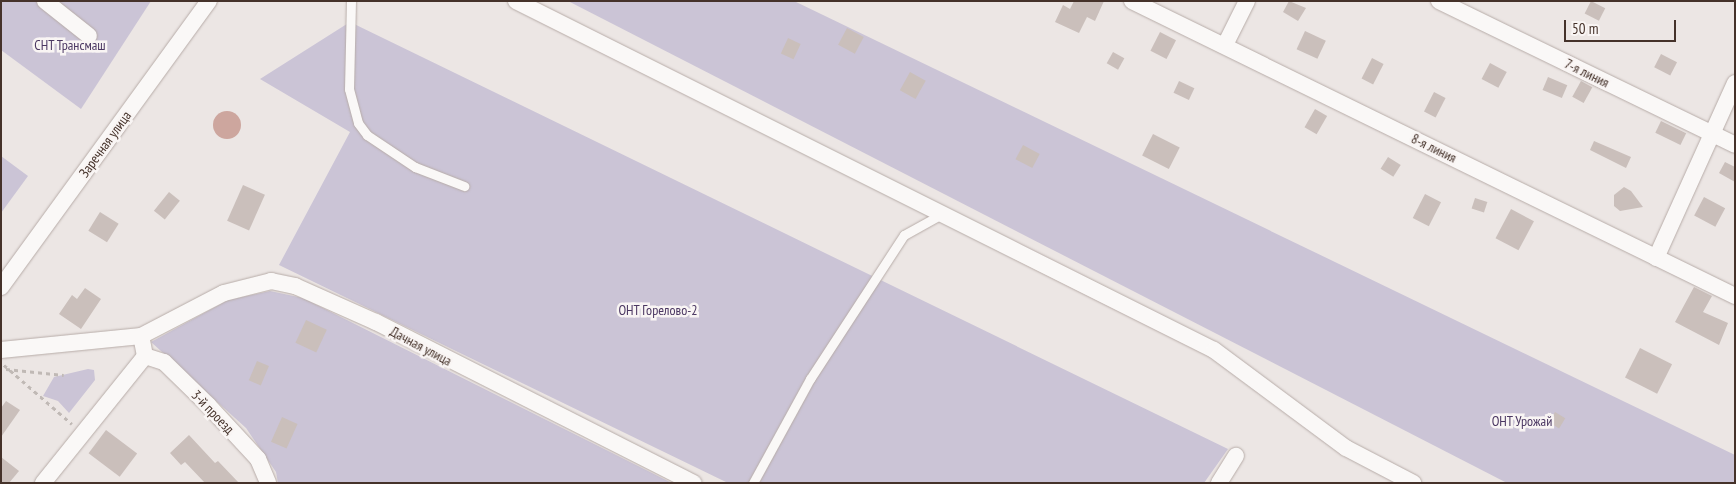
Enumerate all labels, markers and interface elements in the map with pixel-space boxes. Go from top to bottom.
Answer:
scale bar [1566,10,1678,42]
text: 50 m [1572,19,1598,38]
park label: СНТ Трансмаш [34,37,106,53]
street label: 7-я линия [1562,55,1612,91]
street label: Заречная улица [75,108,135,180]
street label: 8-я линия [1409,130,1459,166]
park label: ОНТ Горелово-2 [618,302,698,318]
street label: Дачная улица [387,323,455,369]
street label: 3-й проезд [188,387,238,437]
park label: ОНТ Урожай [1491,413,1553,429]

